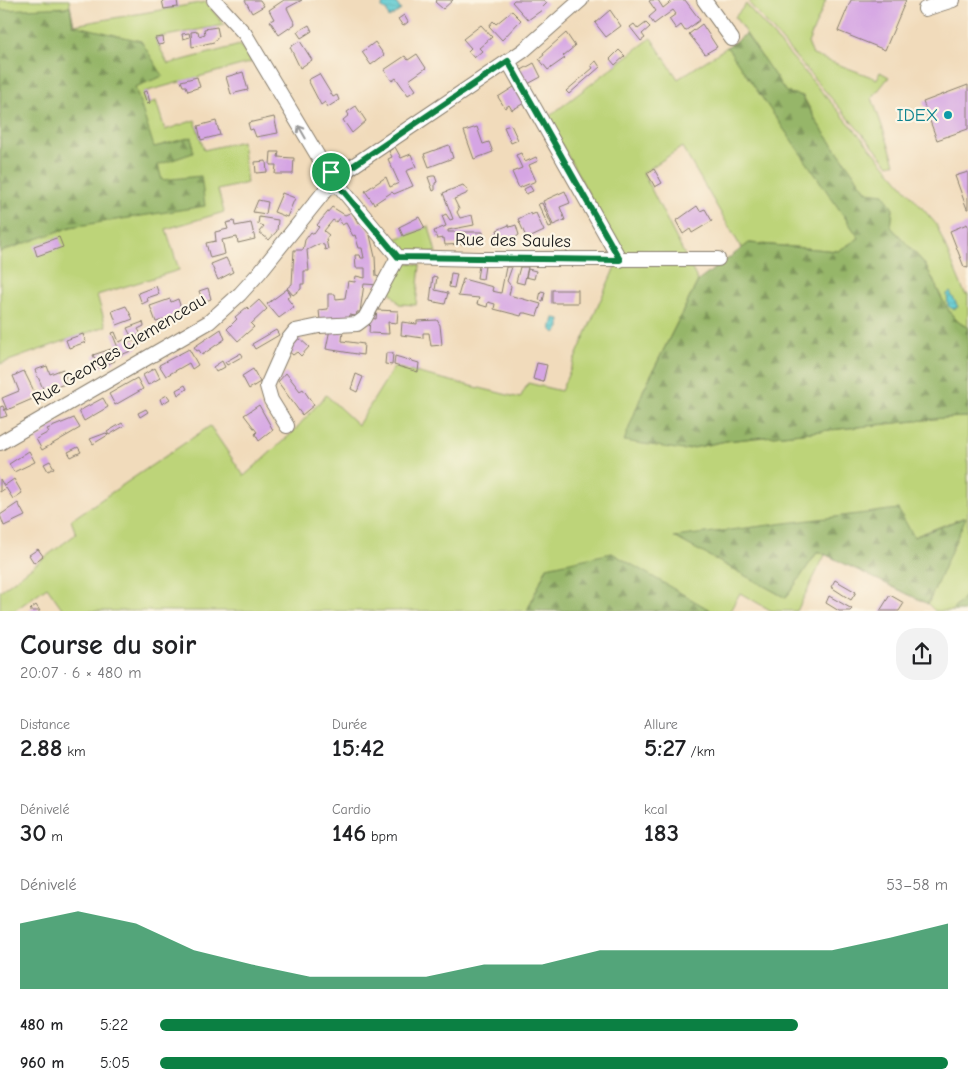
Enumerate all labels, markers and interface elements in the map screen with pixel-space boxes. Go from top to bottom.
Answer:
place label: IDEX [896,105,938,126]
marker: IDEX [942,109,954,121]
one-way arrow [297,125,307,140]
pin [310,151,352,193]
icon: arrive [317,158,345,186]
street label: Rue des Saules [455,229,571,252]
street label: Rue Georges Clemenceau [29,289,210,410]
button: share [896,628,948,680]
text: Course du soir [20,629,196,661]
text: 20:07 · 6 × 480 m [20,664,142,682]
text: Distance [20,716,70,733]
text: Durée [332,716,367,733]
text: Allure [644,716,678,733]
text: 2.88 [20,733,63,762]
text: 15:42 [332,733,384,762]
text: 5:27 [644,733,686,762]
text: km [63,743,86,760]
text: /km [686,743,715,760]
text: Dénivelé [20,801,69,818]
text: Cardio [332,801,371,818]
text: kcal [644,801,668,818]
text: 30 [20,818,47,847]
text: 146 [332,818,366,847]
text: 183 [644,818,679,847]
text: m [47,828,63,845]
text: bpm [366,828,398,845]
text: Dénivelé [20,876,76,894]
text: 53–58 m [886,876,948,894]
text: 480 m [20,1016,63,1034]
text: 5:22 [100,1016,128,1034]
text: 960 m [20,1054,64,1072]
text: 5:05 [100,1054,130,1072]

